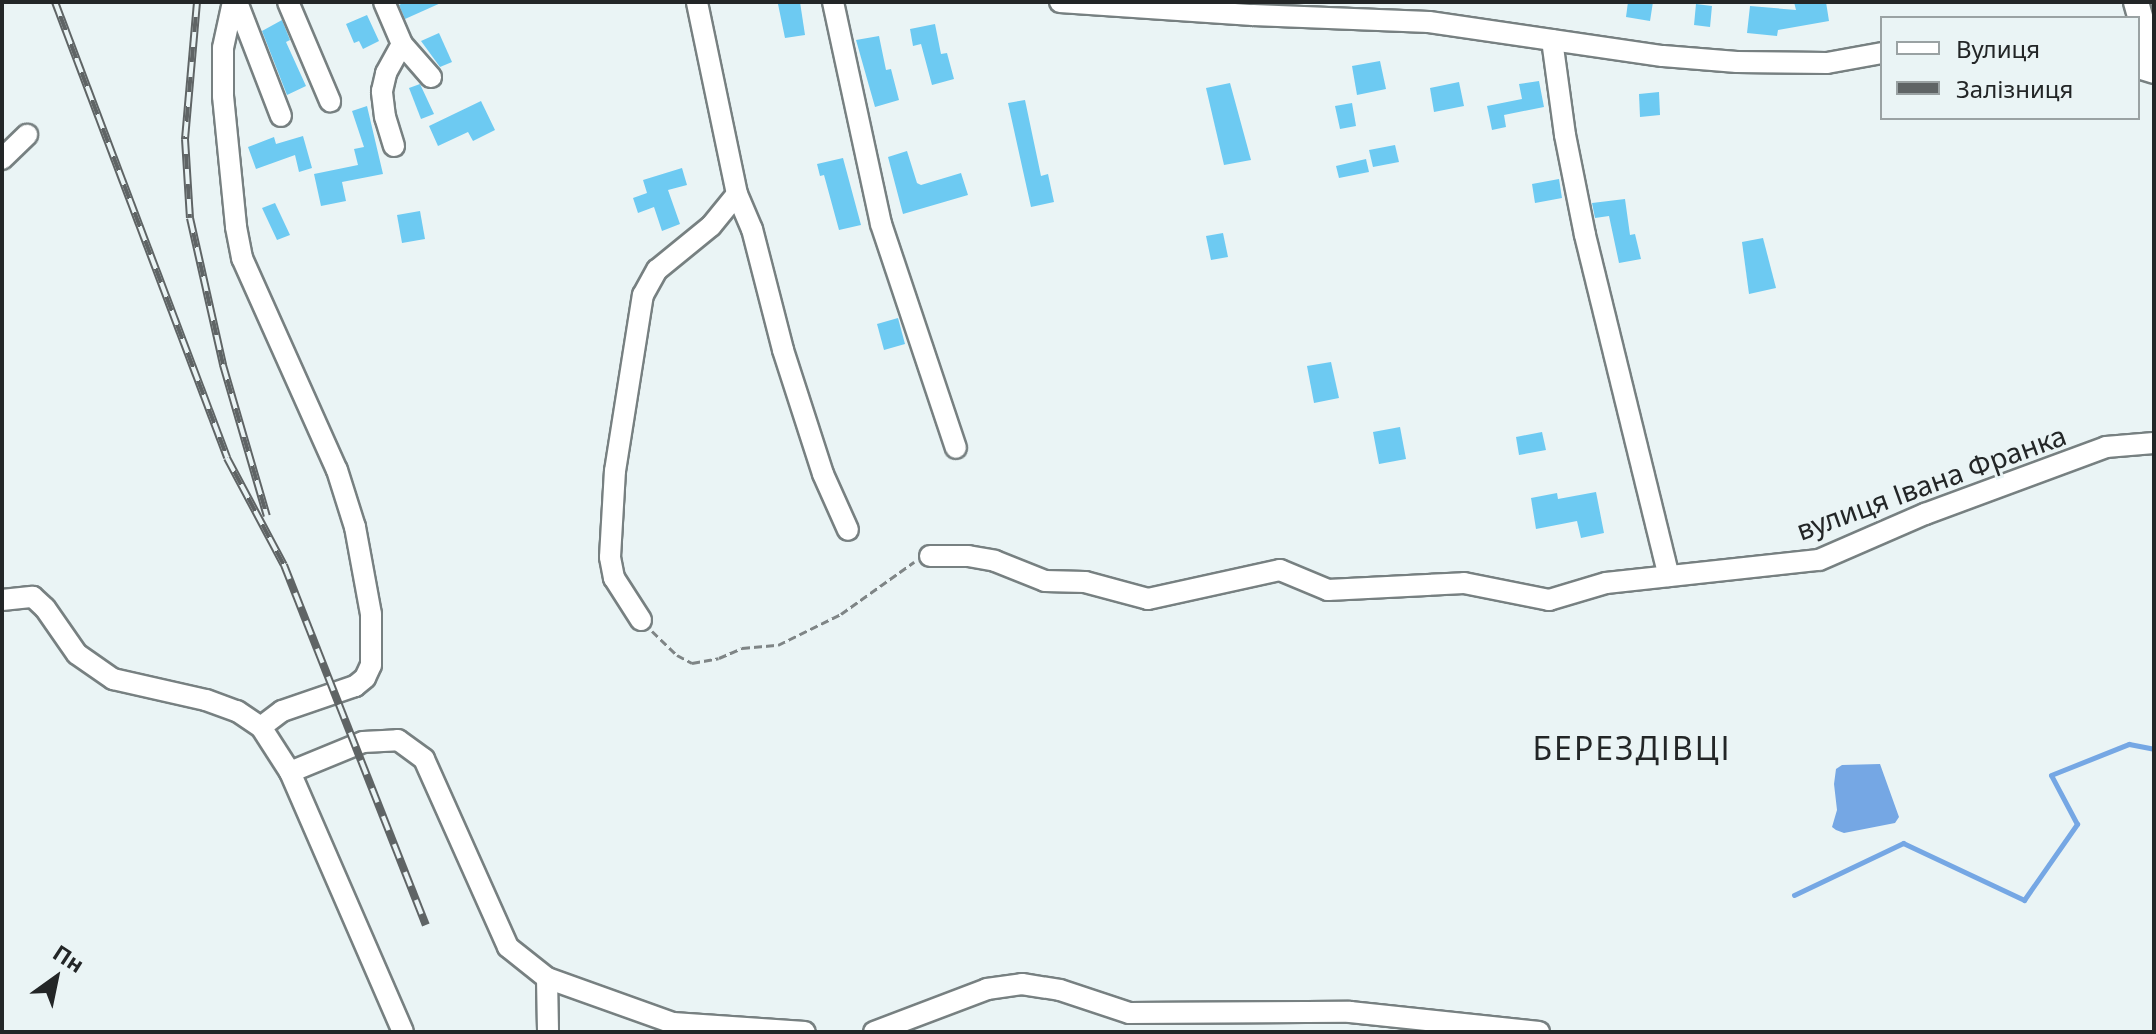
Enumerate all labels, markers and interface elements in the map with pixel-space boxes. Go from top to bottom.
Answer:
legend [1880,16,2140,120]
text: Вулиця [1956,32,2040,65]
text: Залізниця [1956,72,2073,105]
street label: вулиця Івана Франка [1792,418,2070,546]
district label: БЕРЕЗДІВЦІ [1532,729,1732,767]
text: Пн [48,937,90,979]
north arrow [16,938,96,1018]

